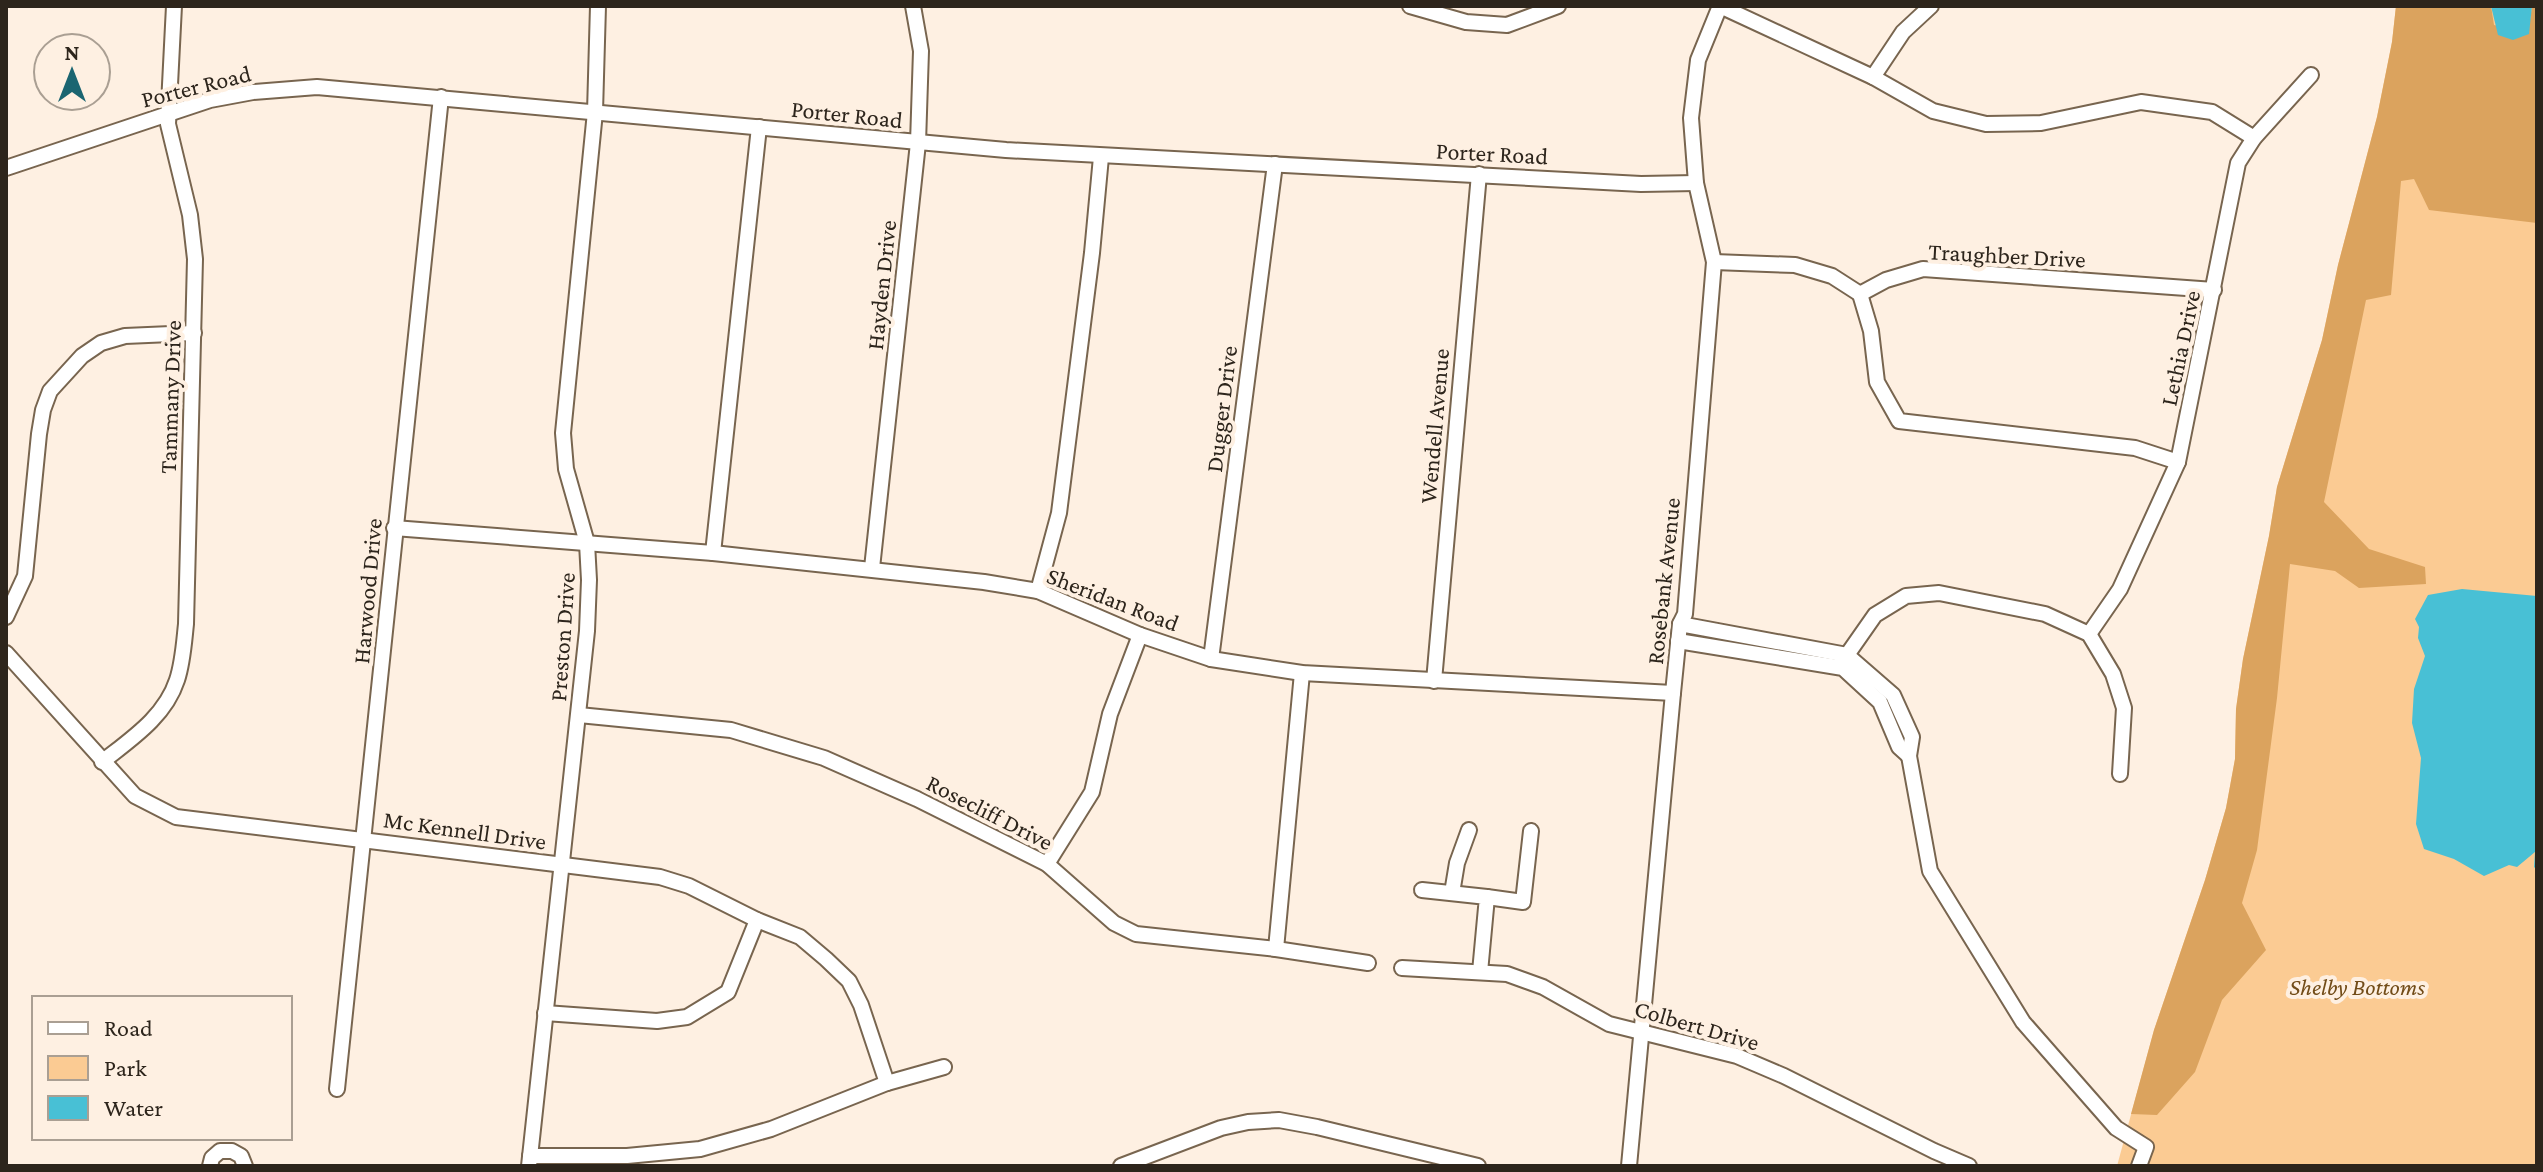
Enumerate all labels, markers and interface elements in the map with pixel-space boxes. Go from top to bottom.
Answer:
north arrow [32,32,112,112]
text: N [65,40,80,65]
street label: Porter Road [138,59,254,113]
street label: Porter Road [790,95,904,133]
street label: Porter Road [1435,137,1549,169]
street label: Hayden Drive [861,219,901,351]
street label: Traughber Drive [1928,237,2086,273]
street label: Lethia Drive [2155,288,2205,408]
street label: Tammany Drive [154,320,186,474]
street label: Dugger Drive [1200,344,1242,474]
street label: Wendell Avenue [1414,347,1454,505]
street label: Rosebank Avenue [1641,496,1685,666]
street label: Harwood Drive [347,517,387,665]
street label: Sheridan Road [1043,561,1183,637]
street label: Preston Drive [544,572,580,702]
street label: Rosecliff Drive [922,769,1058,855]
street label: Mc Kennell Drive [382,805,548,855]
park label: Shelby Bottoms [2289,973,2425,1000]
street label: Colbert Drive [1632,994,1762,1056]
legend [32,996,292,1140]
text: Road [104,1014,153,1041]
text: Park [104,1054,147,1081]
text: Water [104,1094,163,1121]

